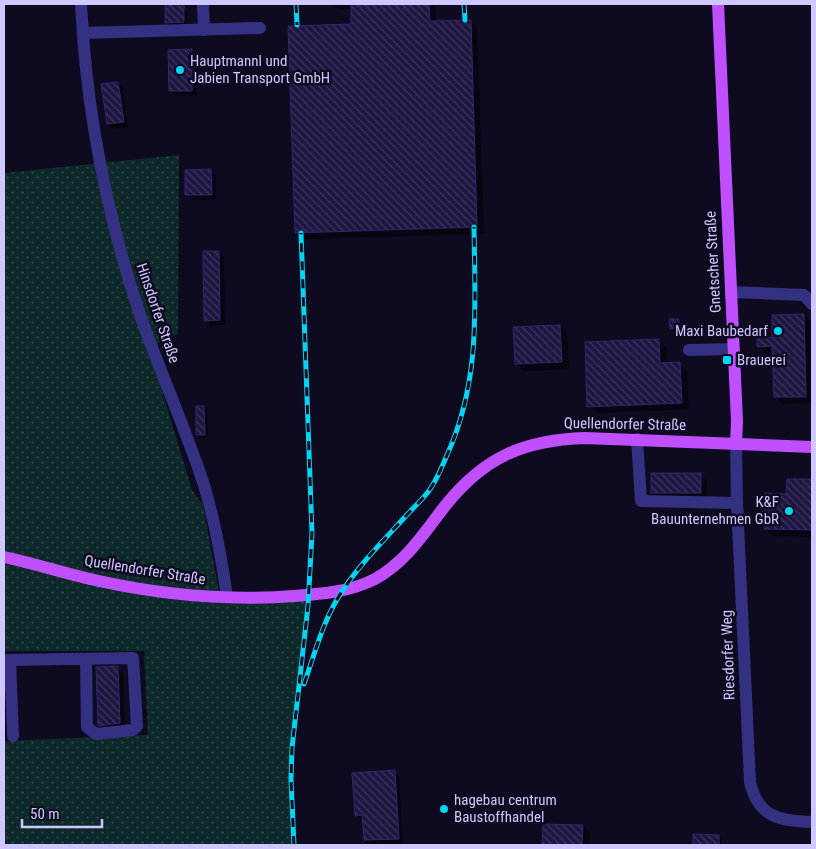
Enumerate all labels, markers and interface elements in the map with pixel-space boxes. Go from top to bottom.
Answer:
place label: Hauptmannl und Jabien Transport GmbH [190,52,330,87]
marker: Hauptmannl und Jabien Transport GmbH [174,64,186,76]
street label: Gnetscher Straße [701,210,725,314]
street label: Hinsdorfer Straße [132,261,184,365]
place label: Maxi Baubedarf [675,322,768,340]
marker: Maxi Baubedarf [772,325,784,337]
place label: Brauerei [737,351,786,369]
marker: Brauerei [721,354,733,366]
street label: Quellendorfer Straße [564,414,686,434]
place label: K&F Bauunternehmen GbR [651,493,779,528]
marker: K&F Bauunternehmen GbR [783,505,795,517]
street label: Quellendorfer Straße [83,552,207,588]
street label: Riesdorfer Weg [717,610,739,700]
place label: hagebau centrum Baustoffhandel [454,791,557,826]
scale bar [22,796,102,828]
marker: hagebau centrum Baustoffhandel [438,803,450,815]
text: 50 m [30,805,60,823]

